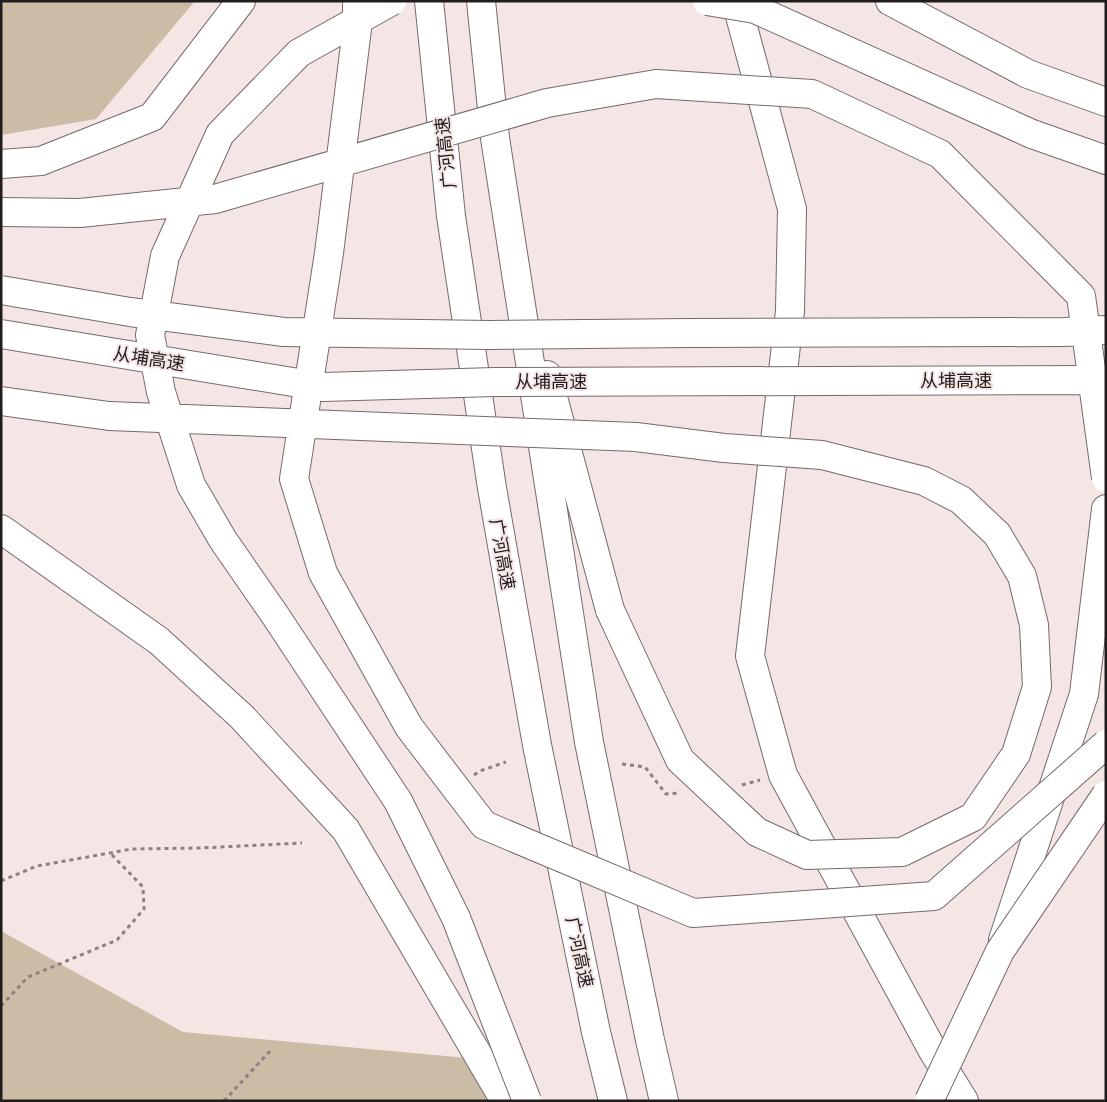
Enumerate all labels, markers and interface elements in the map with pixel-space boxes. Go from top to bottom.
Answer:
street label: 广河高速 [430,116,460,190]
street label: 从埔高速 [112,342,186,374]
street label: 从埔高速 [920,369,992,391]
street label: 从埔高速 [515,370,587,392]
street label: 广河高速 [486,517,520,591]
street label: 广河高速 [562,914,598,990]

